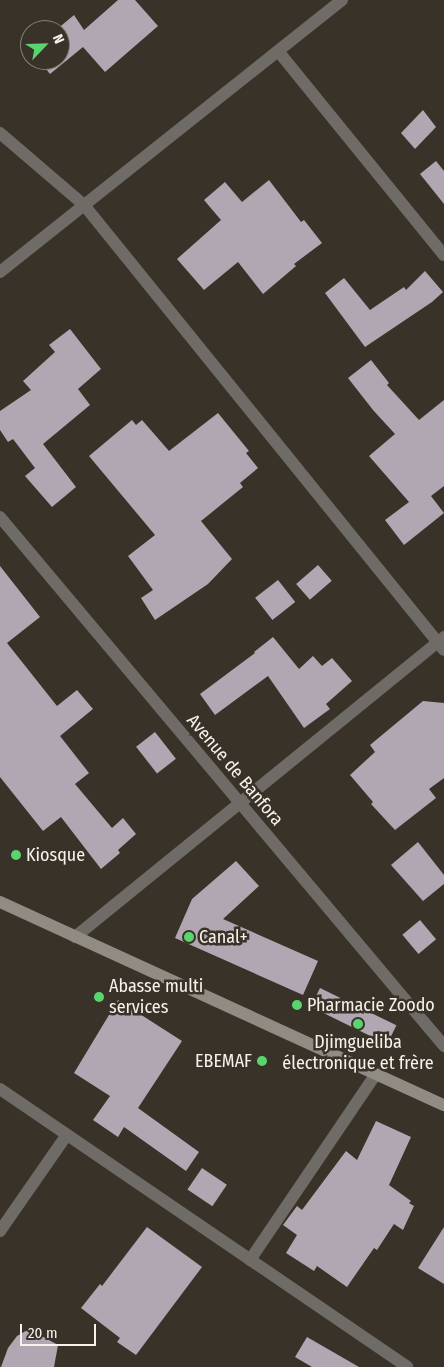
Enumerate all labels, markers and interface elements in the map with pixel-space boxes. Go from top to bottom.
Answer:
north arrow [20,20,70,70]
text: N [49,32,68,46]
street label: Avenue de Banfora [182,710,288,830]
place label: Kiosque [26,844,85,866]
marker: Kiosque [10,849,22,861]
place label: Canal+ [199,926,248,948]
marker: Canal+ [183,931,195,943]
place label: Abasse multi services [109,976,203,1019]
marker: Abasse multi services [93,991,105,1003]
place label: Pharmacie Zoodo [307,994,435,1016]
marker: Pharmacie Zoodo [291,999,303,1011]
marker: Djimgueliba électronique et frère [352,1018,364,1030]
place label: Djimgueliba électronique et frère [282,1032,434,1074]
place label: EBEMAF [195,1050,252,1072]
marker: EBEMAF [256,1055,268,1067]
scale bar [22,1314,99,1346]
text: 20 m [28,1324,58,1342]

